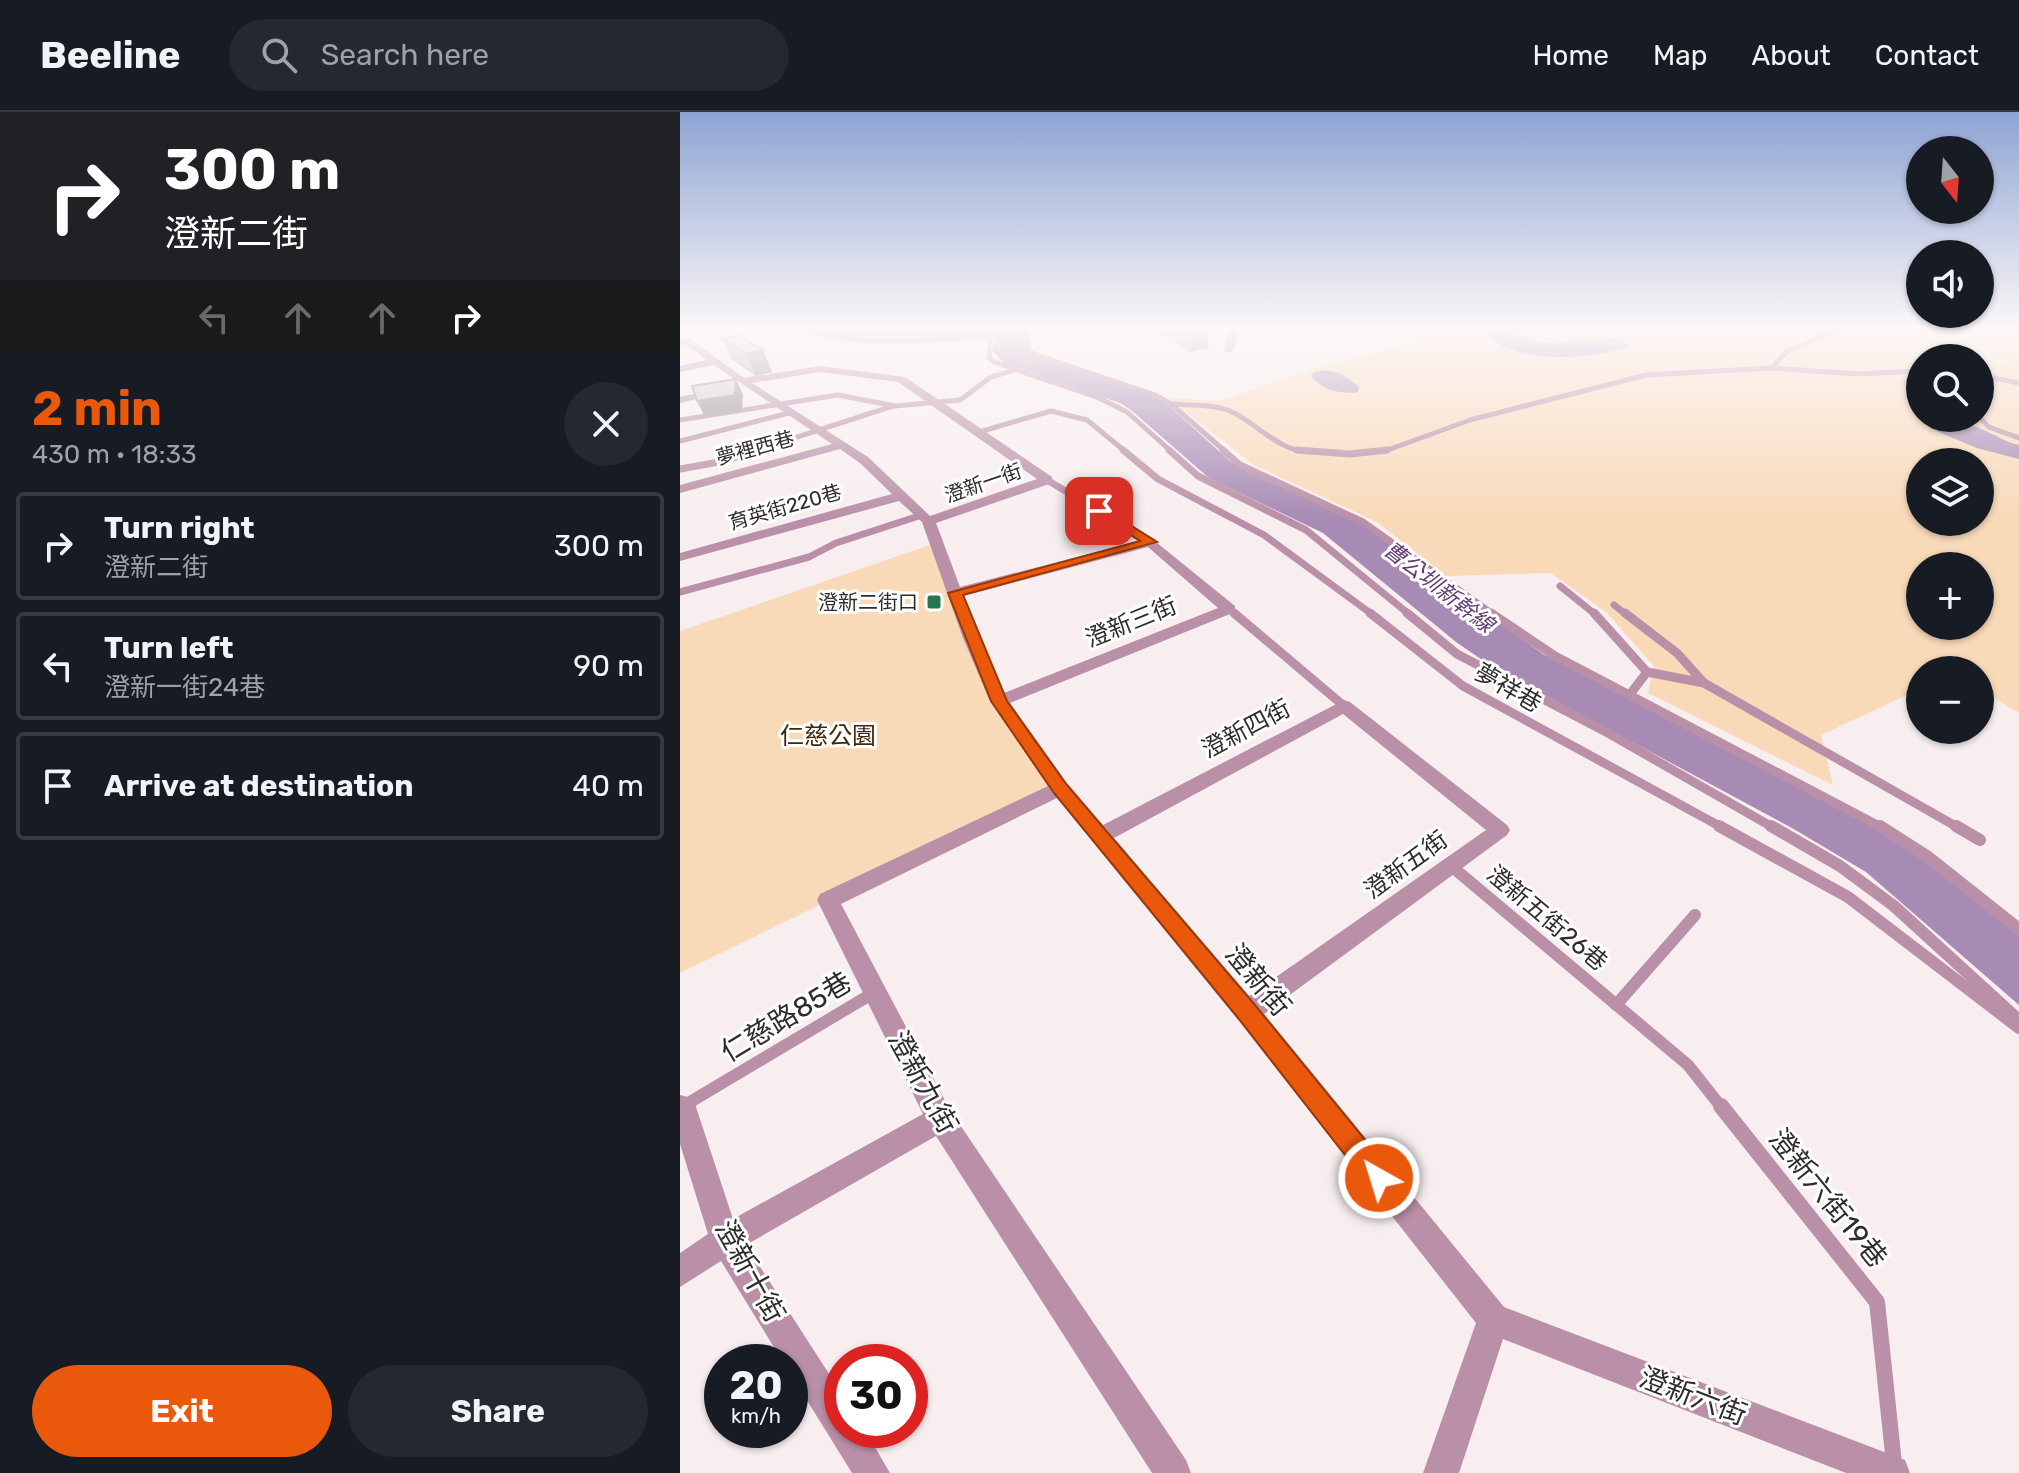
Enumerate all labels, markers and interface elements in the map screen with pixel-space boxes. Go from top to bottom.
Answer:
search box [229,19,789,91]
text: Beeline [40,32,181,78]
icon: search [257,33,301,77]
text: Search here [321,37,489,73]
text: Home [1532,39,1609,72]
text: Map [1653,39,1707,72]
text: About [1751,39,1831,72]
text: Contact [1875,39,1979,72]
north arrow [1906,136,1994,224]
map controls [1906,136,1994,744]
text: 300 m [164,137,340,203]
icon: right [32,144,136,248]
text: 澄新二街 [164,212,308,255]
button: sound [1906,240,1994,328]
icon: left [192,296,236,340]
icon: ahead [276,296,320,340]
icon: ahead [360,296,404,340]
icon: right [444,296,488,340]
button: search [1906,344,1994,432]
text: 2 min [32,380,162,437]
button: close [564,382,648,466]
street label: 夢裡西巷 [713,426,797,470]
text: 430 m · 18:33 [32,439,197,470]
button: layers [1906,448,1994,536]
street label: 澄新一街 [941,459,1025,507]
pin [1065,477,1133,545]
street label: 育英街220巷 [726,479,844,535]
icon: arrive [1077,489,1121,533]
text: Turn right [104,510,255,546]
icon: right [36,524,80,568]
text: 300 m [554,528,644,564]
water label: 曹公圳新幹線 [1379,536,1502,640]
text: 澄新二街 [104,552,208,583]
button: + [1906,552,1994,640]
place label: 澄新二街口 [818,590,918,614]
street label: 澄新三街 [1081,591,1181,653]
marker: 澄新二街口 [925,593,943,611]
text: Turn left [104,630,234,666]
icon: left [36,644,80,688]
text: 90 m [573,648,644,684]
button: − [1906,656,1994,744]
street label: 夢祥巷 [1470,658,1546,718]
text: 澄新一街24巷 [104,672,265,703]
street label: 澄新四街 [1197,694,1295,764]
park label: 仁慈公園 [780,722,876,750]
icon: arrive [36,764,80,808]
text: Arrive at destination [104,768,414,804]
text: 40 m [572,768,644,804]
street label: 澄新五街 [1359,825,1453,905]
street label: 澄新五街26巷 [1481,860,1613,976]
street label: 澄新街 [1218,937,1298,1023]
street label: 仁慈路85巷 [715,965,857,1069]
street label: 澄新九街 [881,1025,965,1139]
street label: 澄新六街19巷 [1762,1122,1894,1274]
position arrow [1337,1136,1421,1220]
street label: 澄新十街 [708,1214,792,1328]
speed limit sign: 30 [824,1344,928,1448]
street label: 澄新六街 [1635,1361,1751,1431]
text: 20 [729,1362,783,1409]
button: Exit [32,1365,332,1457]
button: Share [348,1365,648,1457]
text: km/h [731,1404,781,1428]

